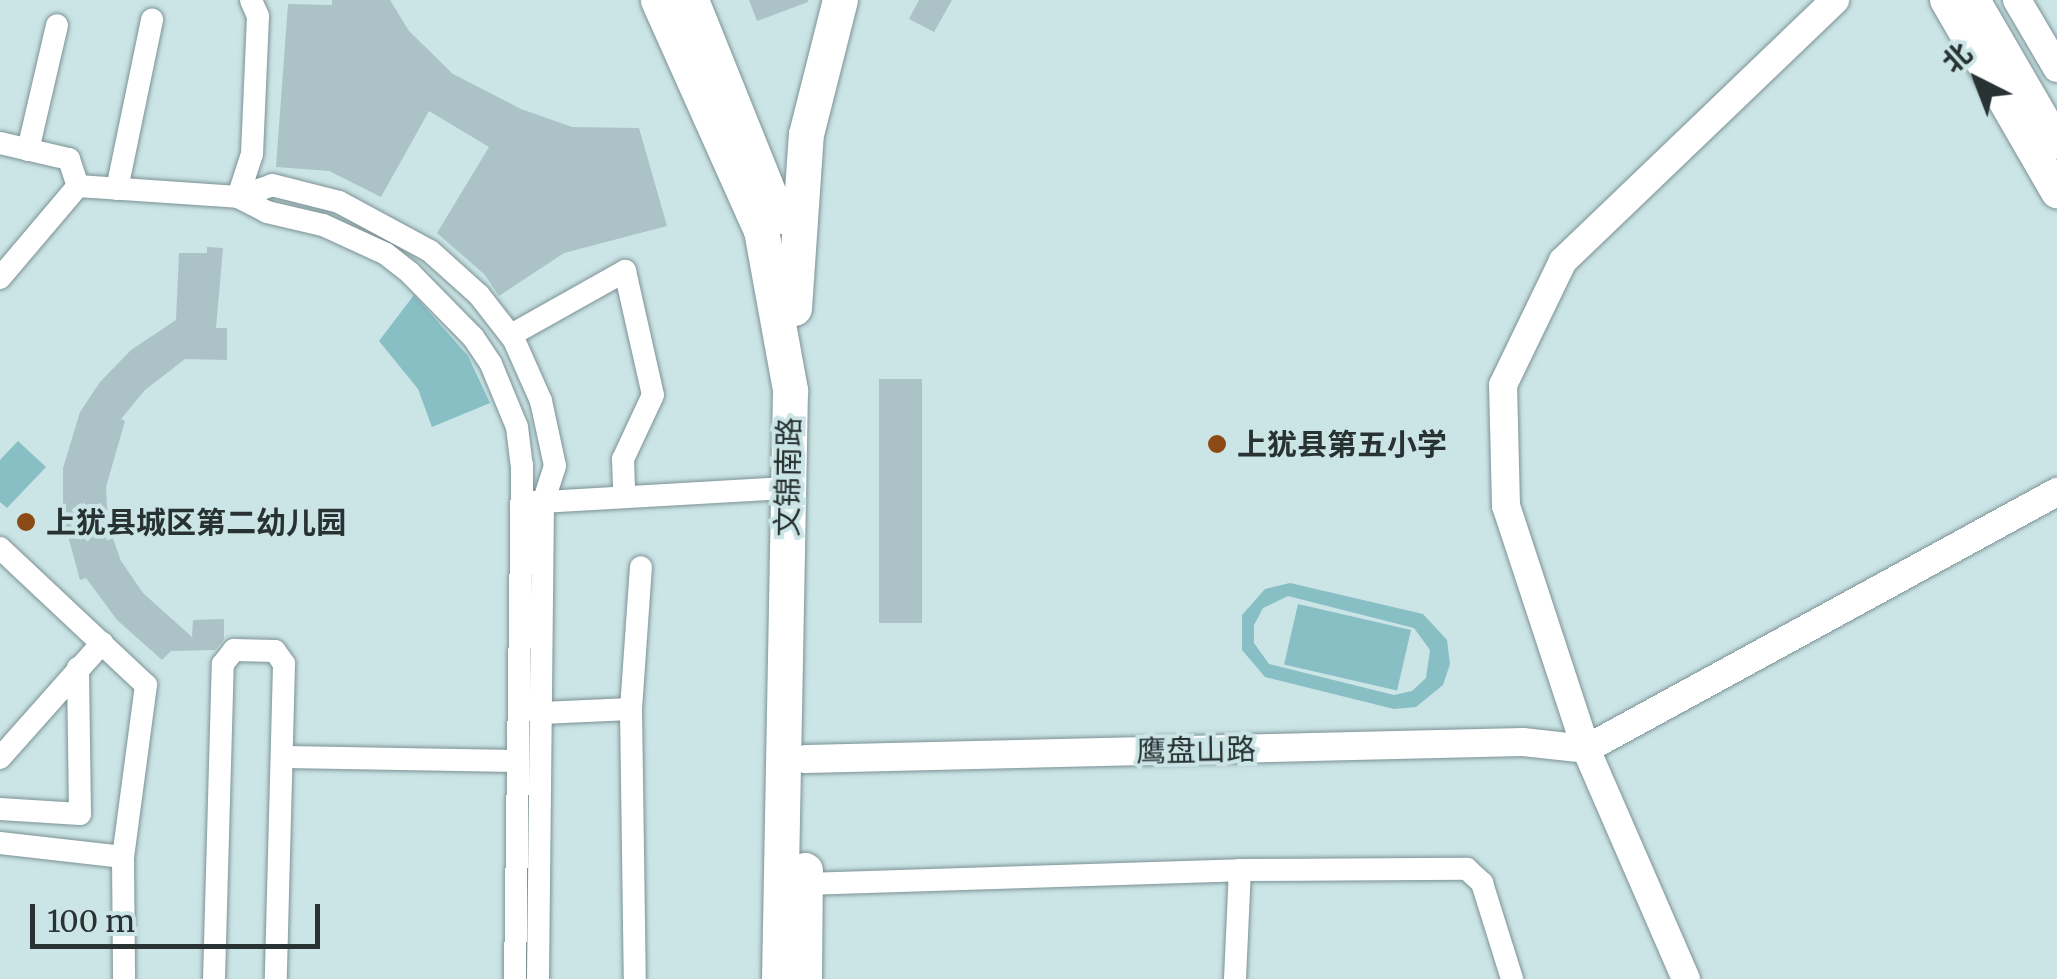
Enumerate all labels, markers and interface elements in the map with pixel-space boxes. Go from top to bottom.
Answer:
north arrow [1927,30,2027,130]
text: 北 [1934,35,1979,80]
street label: 文锦南路 [769,417,807,537]
place label: 上犹县第五小学 [1237,426,1447,462]
marker: 上犹县第五小学 [1206,433,1228,455]
place label: 上犹县城区第二幼儿园 [46,504,346,540]
marker: 上犹县城区第二幼儿园 [15,511,37,533]
street label: 鹰盘山路 [1136,731,1256,769]
scale bar [35,884,325,946]
text: 100 m [47,902,135,940]

